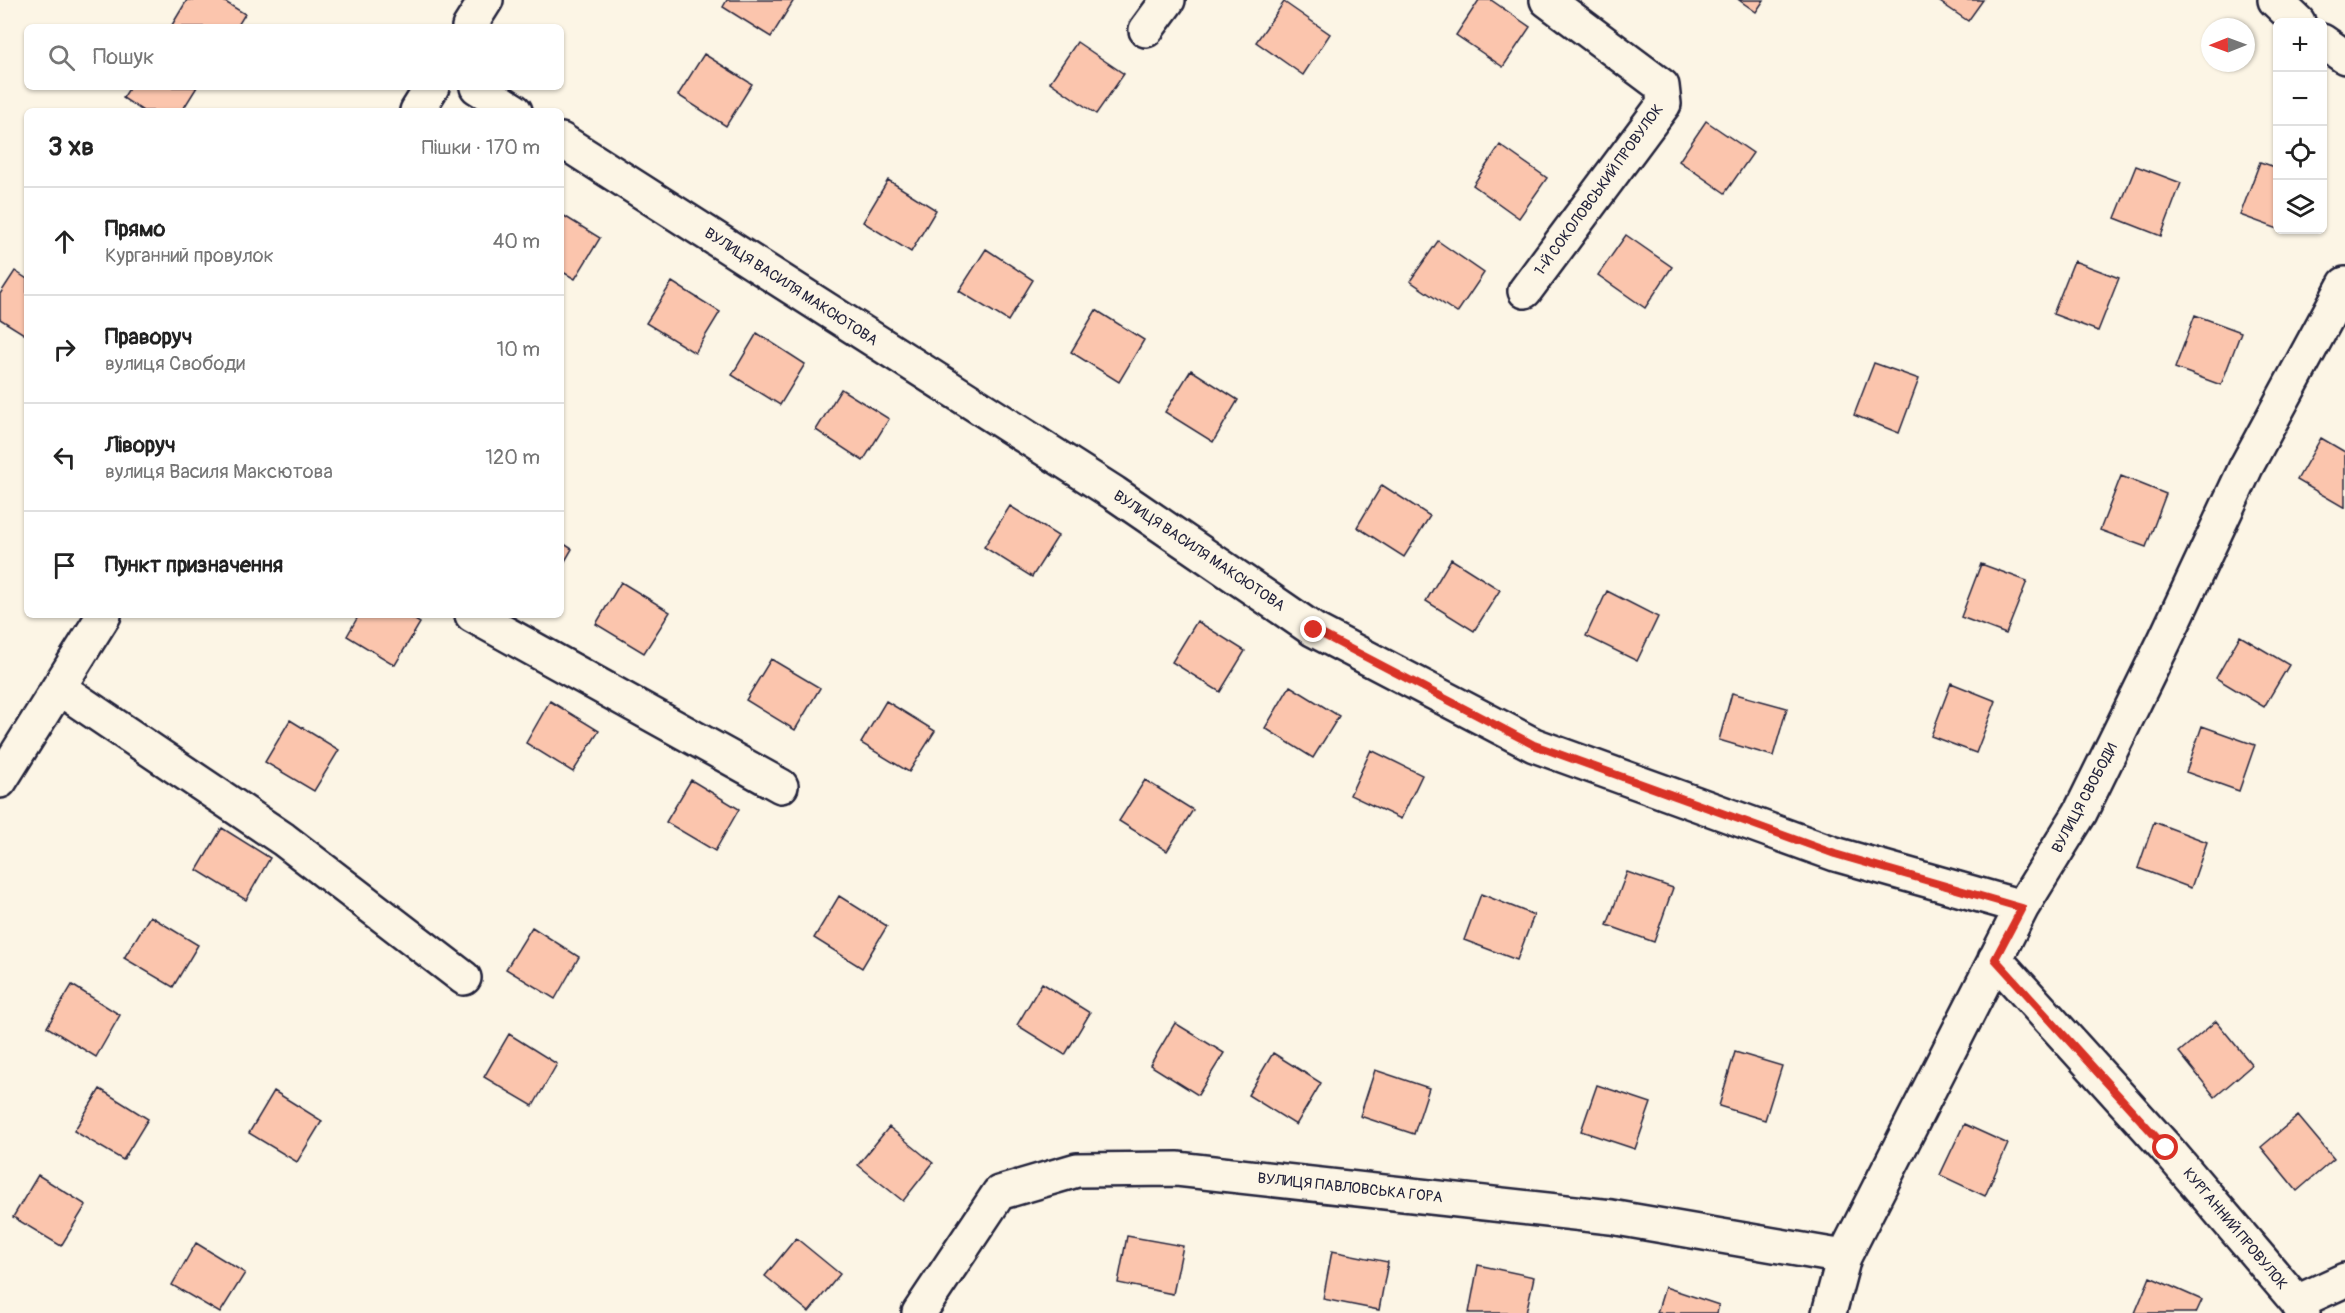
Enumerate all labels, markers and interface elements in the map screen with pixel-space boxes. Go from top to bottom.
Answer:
north arrow [2201,18,2255,72]
map controls [2273,18,2327,234]
button: + [2273,18,2327,72]
search box [24,24,564,90]
icon: search [45,41,78,74]
text: Пошук [93,43,154,71]
button: − [2273,72,2327,126]
street label: 1-Й СОКОЛОВСЬКИЙ ПРОВУЛОК [1530,101,1668,279]
button: locate [2273,126,2327,180]
text: 3 хв [48,131,94,163]
text: Пішки · 170 m [422,135,540,160]
button: layers [2273,180,2327,234]
text: Прямо [105,215,165,243]
street label: ВУЛИЦЯ ВАСИЛЯ МАКСЮТОВА [701,224,881,350]
icon: ahead [48,225,81,258]
text: 40 m [493,229,540,254]
text: Курганний провулок [105,243,274,268]
text: Праворуч [105,323,192,351]
icon: right [48,333,81,366]
text: 10 m [496,337,540,362]
text: вулиця Свободи [105,351,245,376]
text: Ліворуч [105,431,176,459]
icon: left [48,441,81,474]
text: 120 m [485,445,540,470]
text: вулиця Василя Максютова [105,459,333,484]
street label: ВУЛИЦЯ ВАСИЛЯ МАКСЮТОВА [1110,486,1289,616]
icon: arrive [48,549,81,582]
text: Пункт призначення [105,551,283,579]
route end [1300,616,1326,642]
street label: ВУЛИЦЯ СВОБОДИ [2048,740,2122,856]
route start [2152,1134,2178,1160]
street label: КУРГАННИЙ ПРОВУЛОК [2179,1164,2291,1294]
street label: ВУЛИЦЯ ПАВЛОВСЬКА ГОРА [1256,1169,1444,1207]

